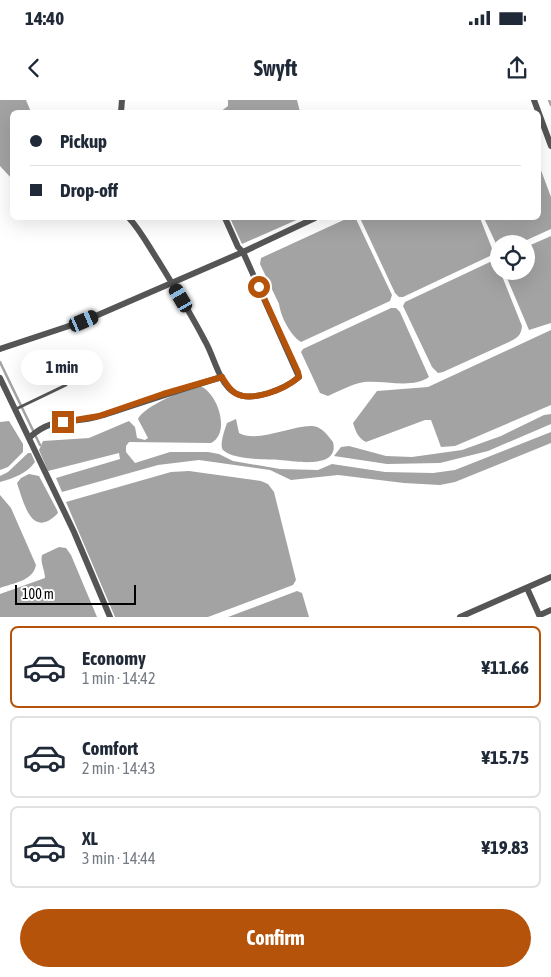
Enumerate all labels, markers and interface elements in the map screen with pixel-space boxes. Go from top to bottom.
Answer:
text: 14:40 [25,7,64,29]
icon: back [20,54,48,82]
icon: share [503,54,531,82]
text: Swyft [254,55,297,81]
text: Pickup [60,130,107,152]
text: Drop-off [60,179,118,201]
map controls [490,235,535,280]
button: locate [490,235,535,280]
route start [248,276,270,298]
car [167,281,194,315]
car [67,308,100,334]
callout: 1 min [22,350,104,384]
text: 1 min [46,358,78,376]
route end [52,411,74,433]
scale bar [15,582,136,605]
text: 100 m [22,586,54,602]
icon: car [22,645,67,690]
text: Economy [82,647,146,669]
text: ¥11.66 [481,656,529,678]
text: 1 min · 14:42 [82,669,155,687]
icon: car [22,735,67,780]
text: Comfort [82,737,138,759]
text: ¥15.75 [481,746,529,768]
text: 2 min · 14:43 [82,759,155,777]
icon: car [22,825,67,870]
text: XL [82,827,98,849]
text: ¥19.83 [481,836,529,858]
text: 3 min · 14:44 [82,849,155,867]
button: Confirm [20,909,531,967]

